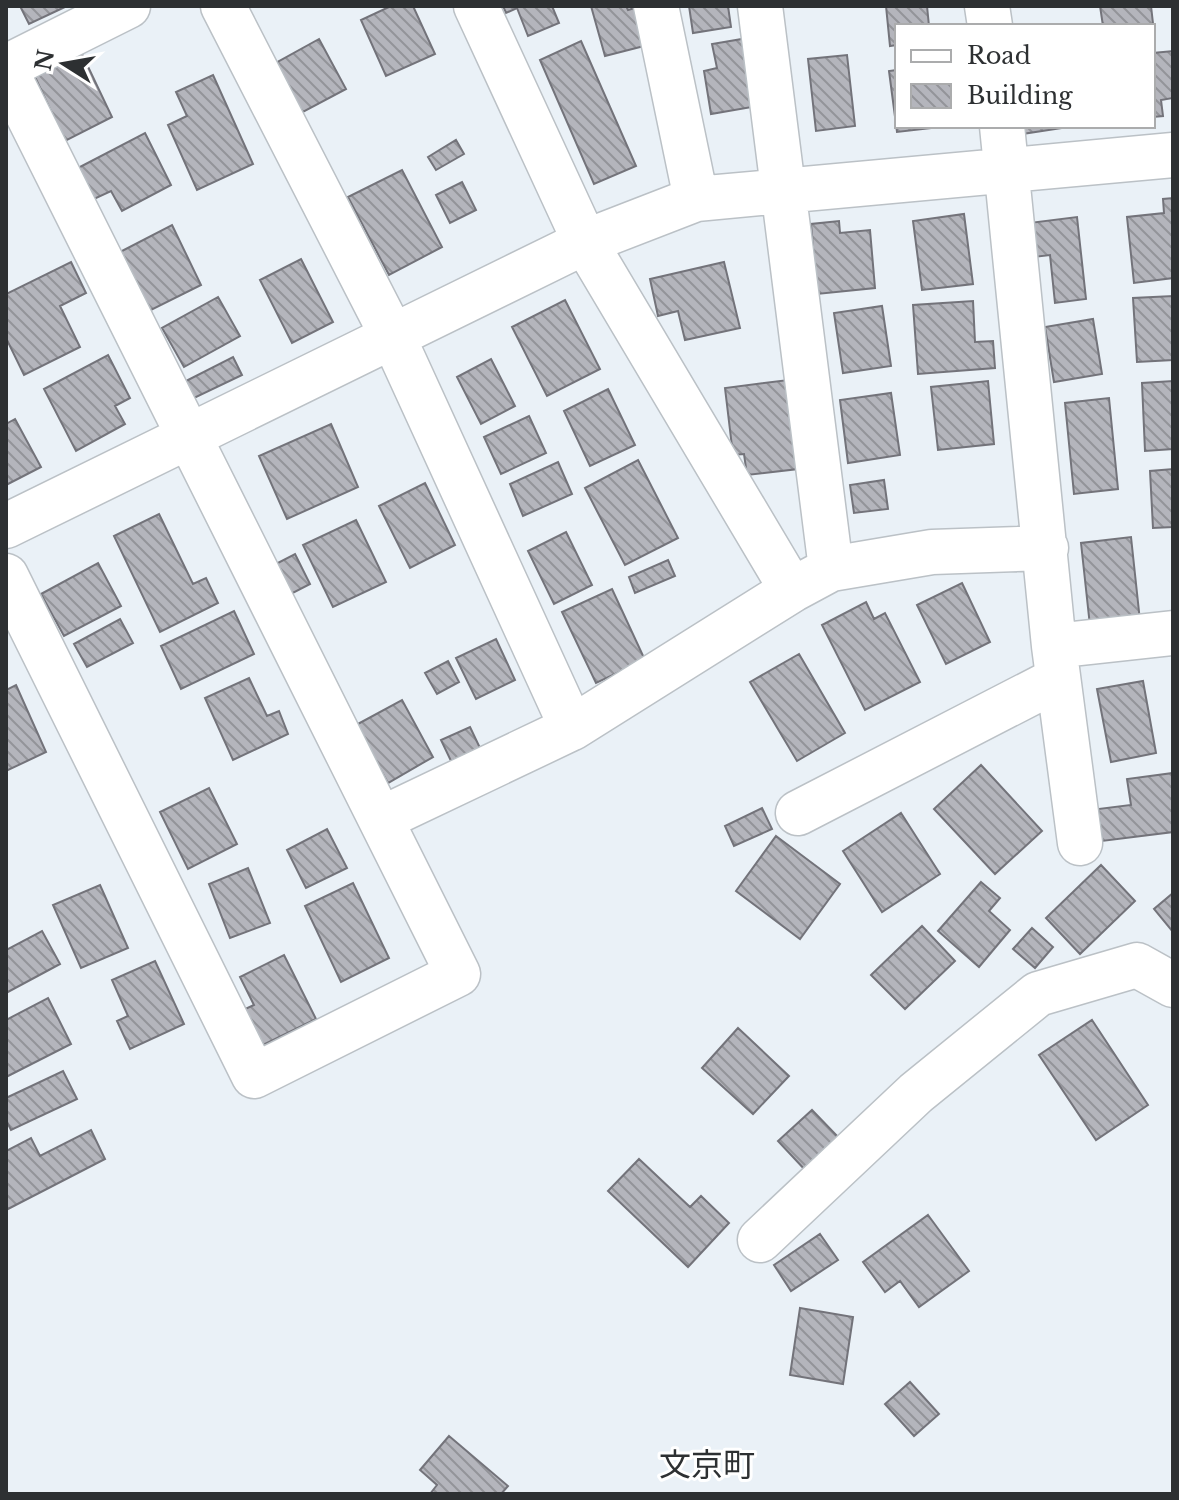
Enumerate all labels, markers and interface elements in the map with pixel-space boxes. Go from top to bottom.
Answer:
north arrow [24,24,104,104]
legend [895,24,1155,128]
text: Road [967,41,1031,70]
text: N [30,47,60,73]
text: Building [967,81,1073,110]
district label: 文京町 [659,1445,755,1485]

